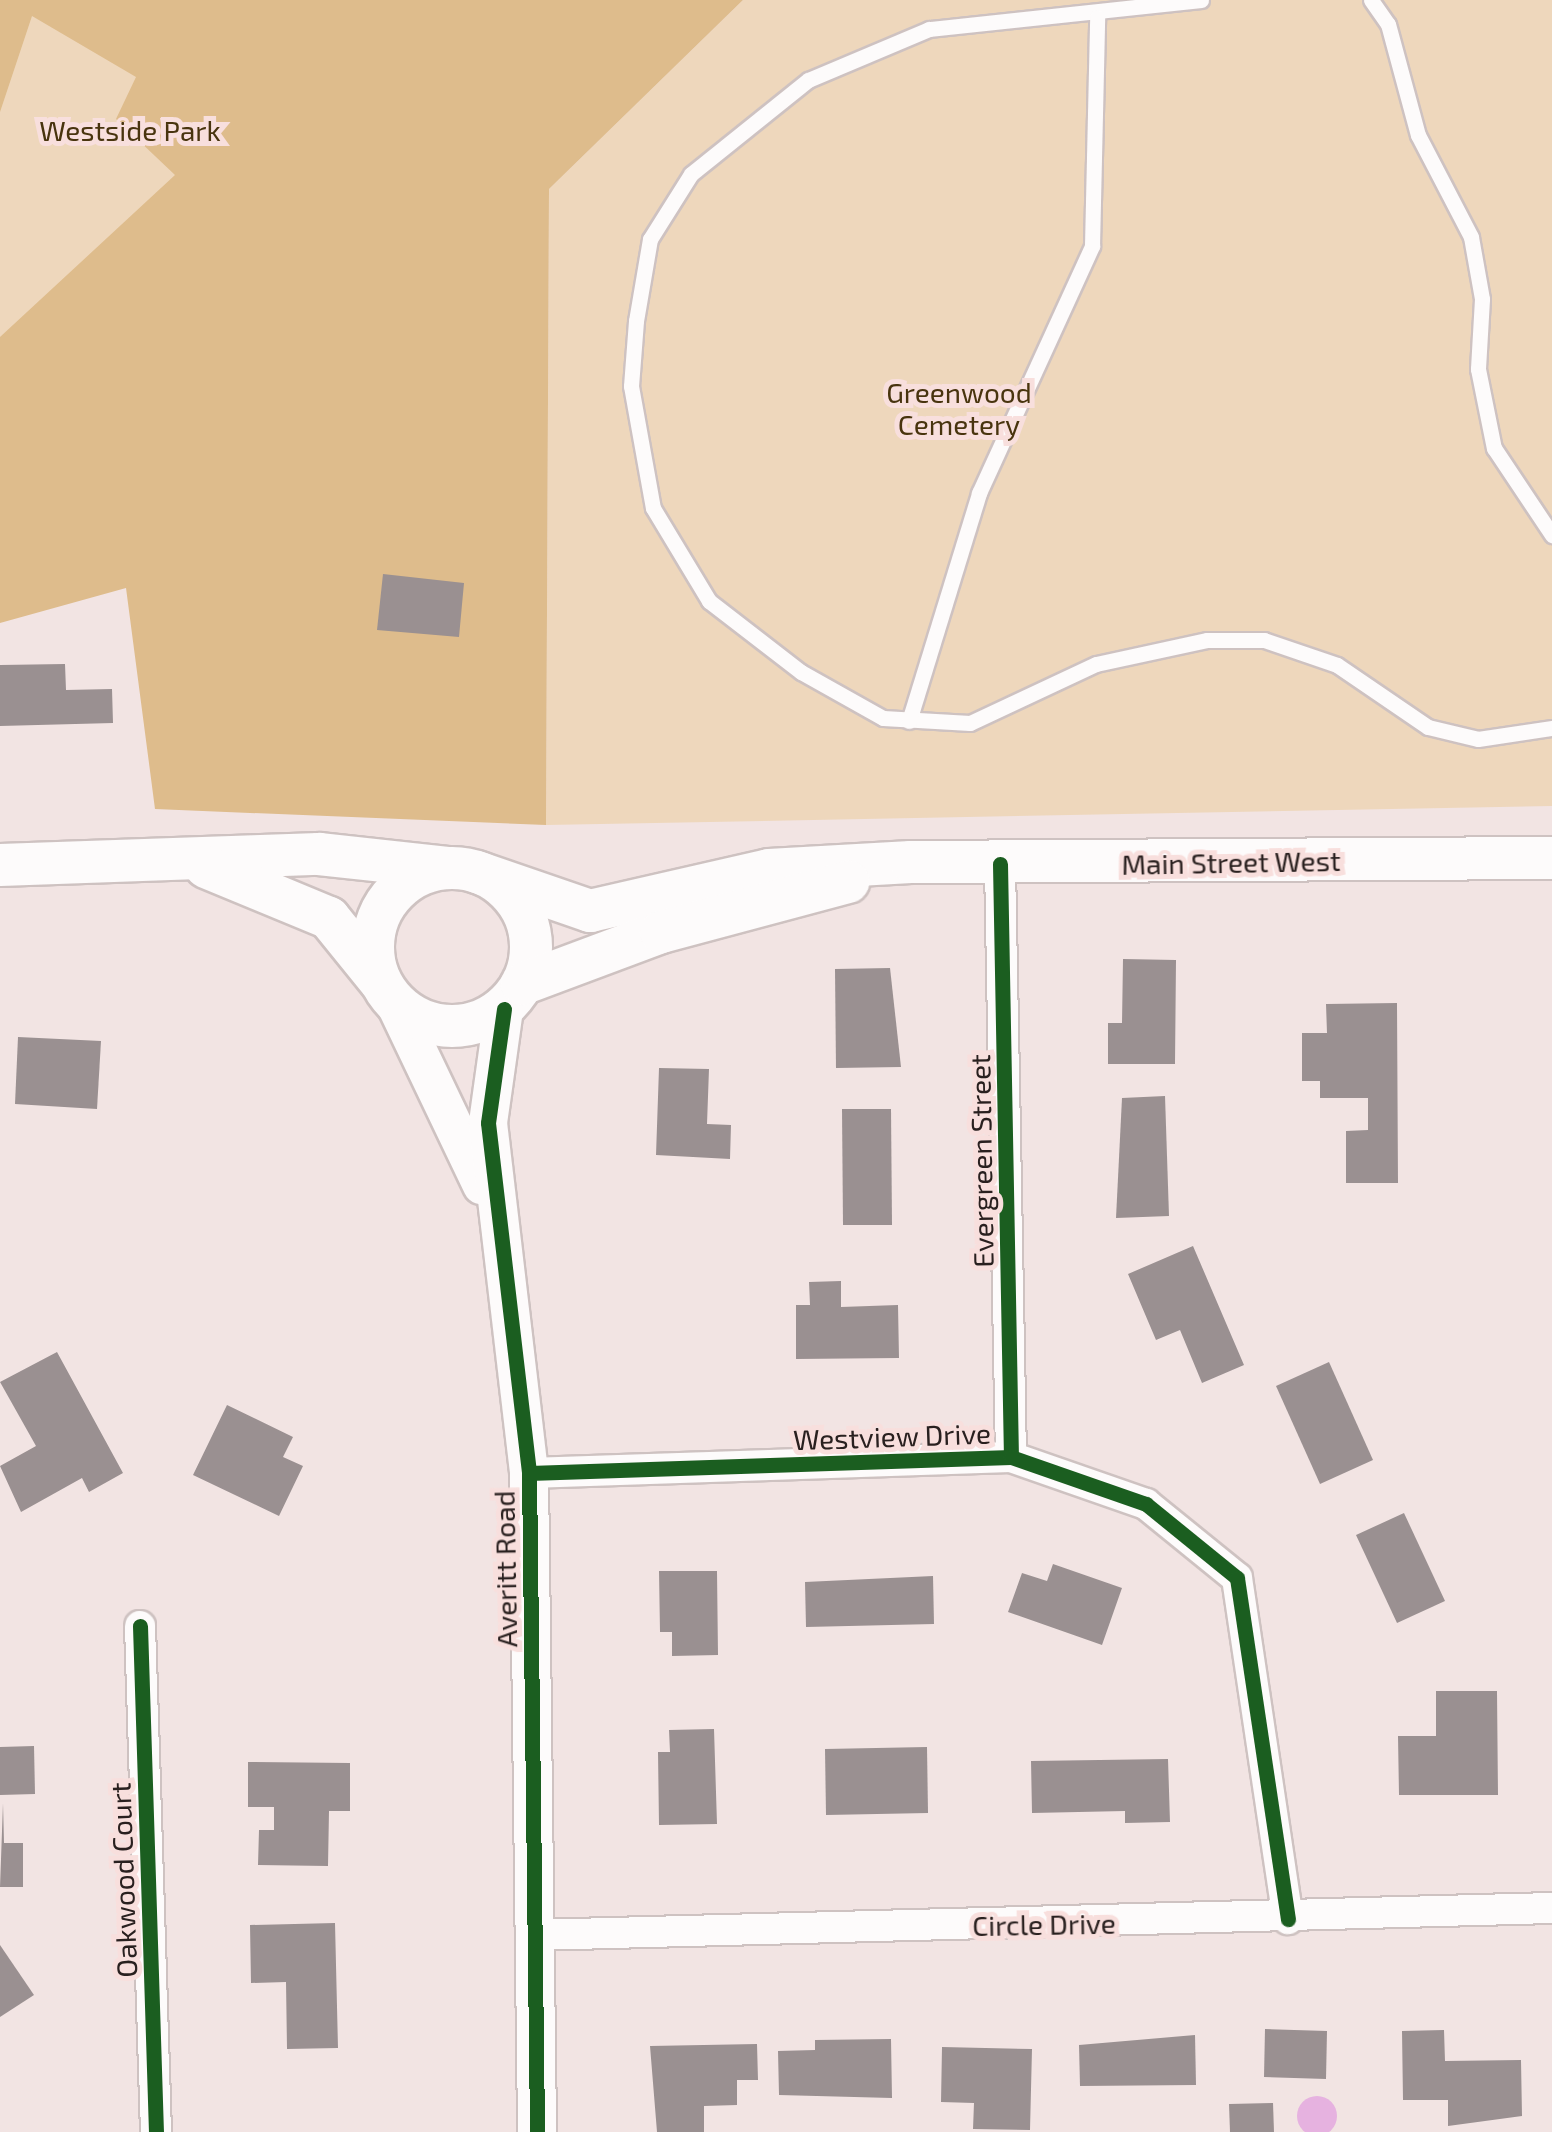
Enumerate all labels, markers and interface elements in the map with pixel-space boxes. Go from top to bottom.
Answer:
park label: Westside Park [39,113,221,147]
park label: Greenwood Cemetery [886,375,1032,441]
street label: Main Street West [1121,843,1341,881]
street label: Evergreen Street [962,1054,1000,1268]
street label: Westview Drive [792,1416,992,1456]
street label: Averitt Road [487,1490,523,1648]
street label: Oakwood Court [103,1782,143,1978]
street label: Circle Drive [972,1906,1116,1942]

